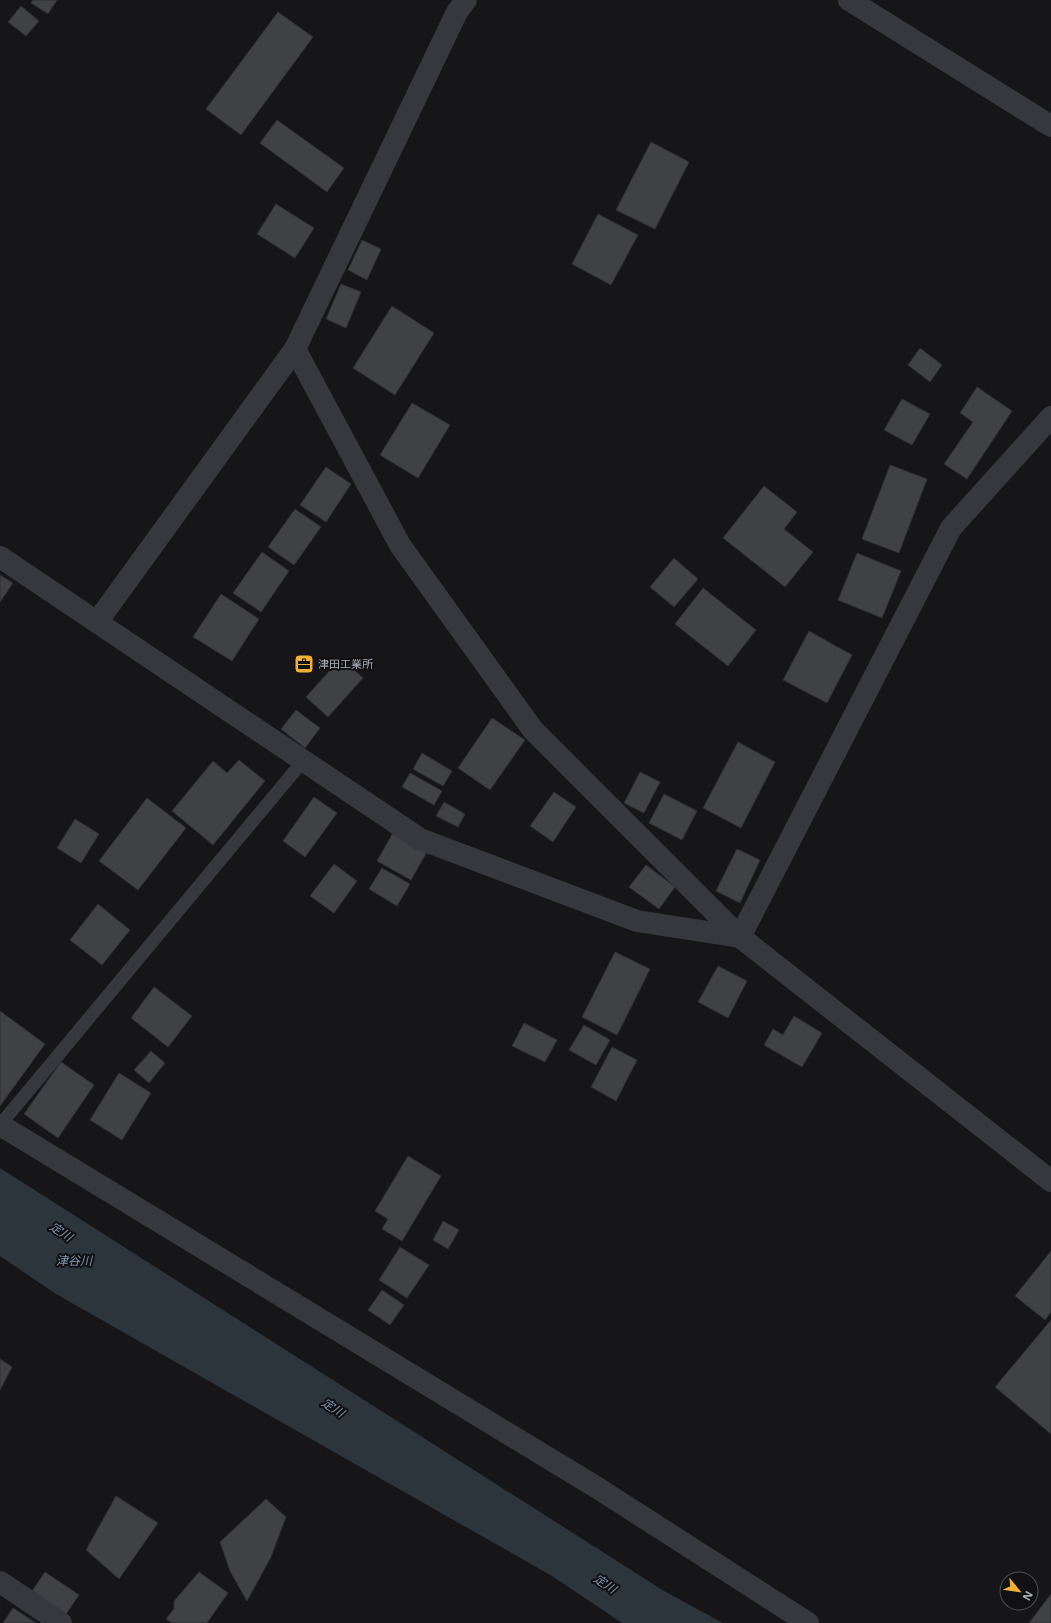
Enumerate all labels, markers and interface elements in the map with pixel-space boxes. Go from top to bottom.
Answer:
office icon: 津田工業所 [293,653,315,675]
place label: 津田工業所 [318,656,374,671]
water label: 定川 [47,1218,78,1246]
water label: 津谷川 [56,1252,94,1269]
water label: 定川 [319,1394,350,1422]
water label: 定川 [591,1570,622,1598]
north arrow [999,1571,1039,1611]
text: N [1019,1589,1037,1604]

